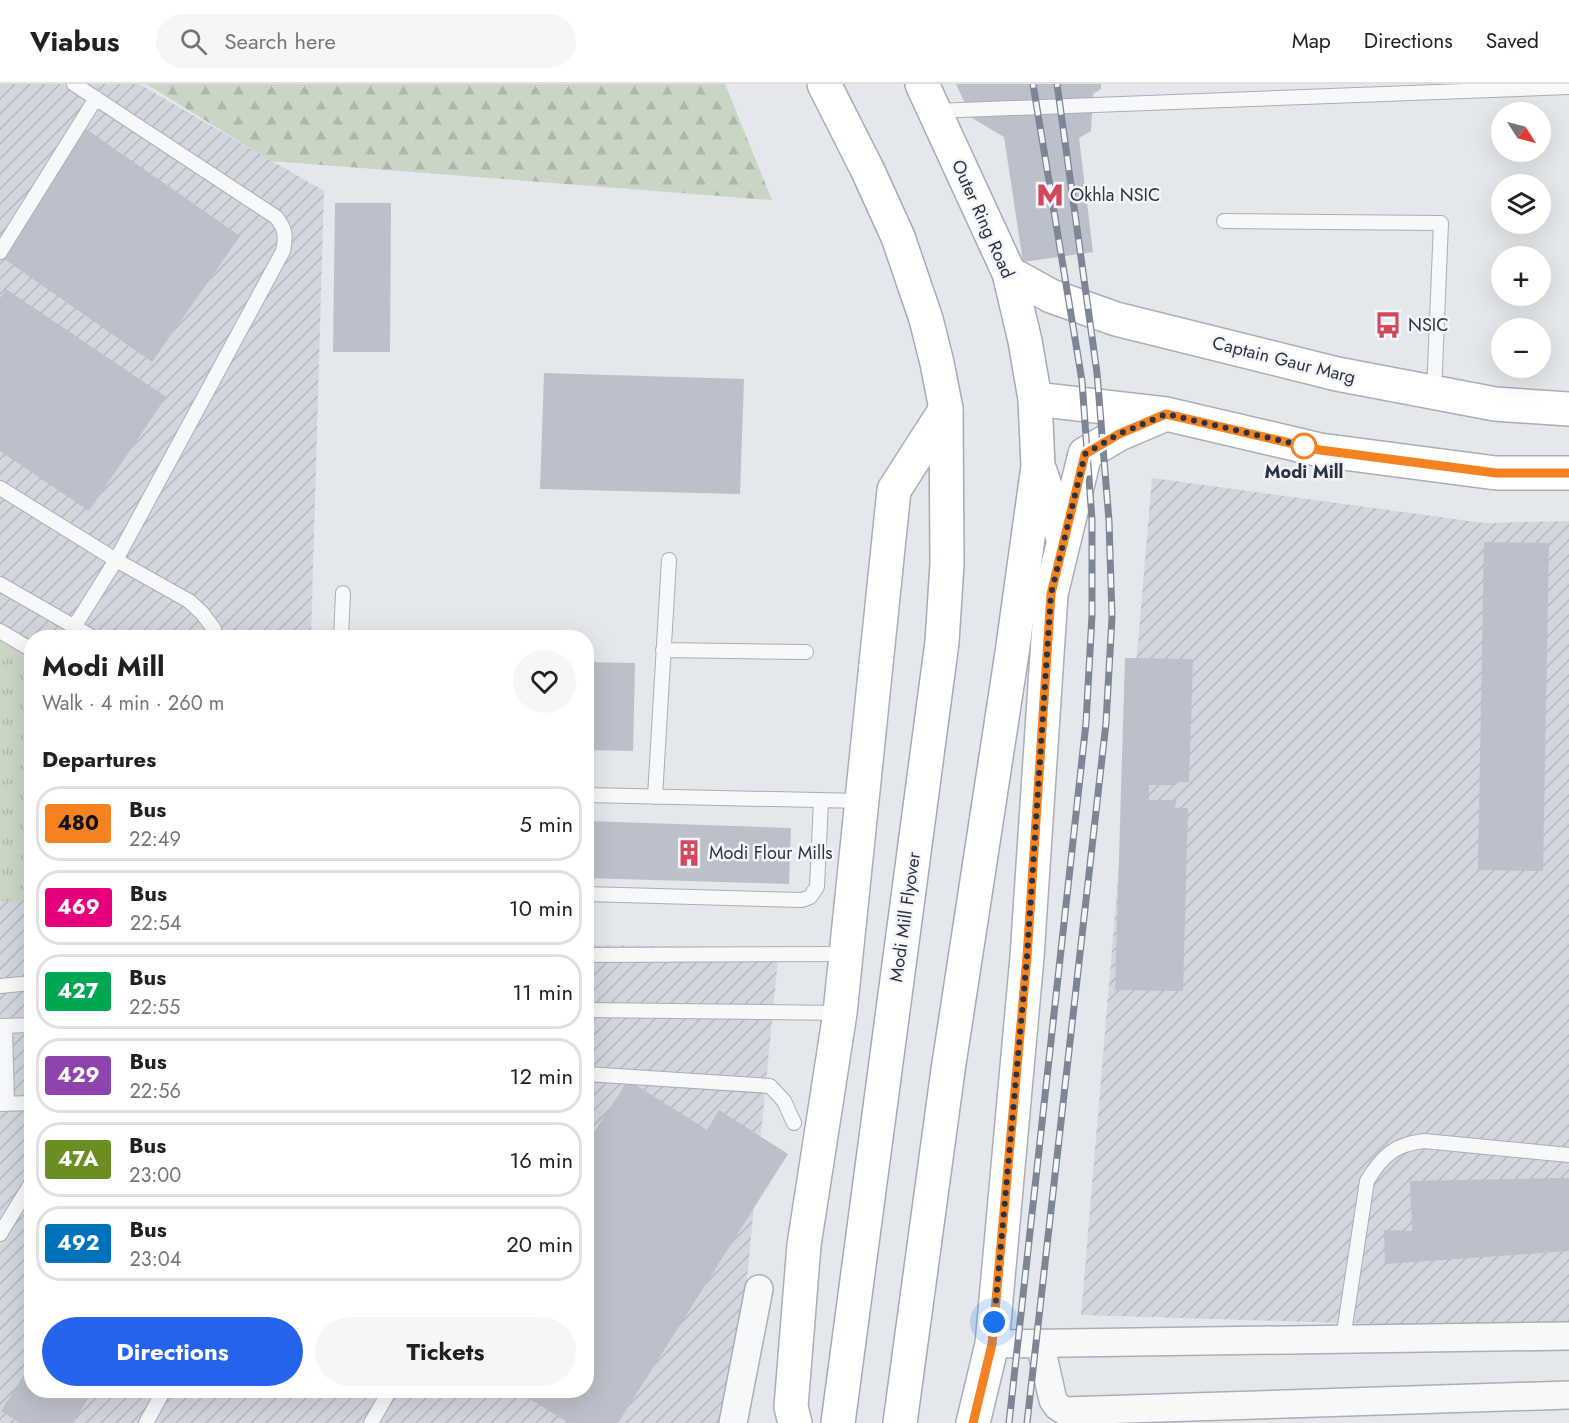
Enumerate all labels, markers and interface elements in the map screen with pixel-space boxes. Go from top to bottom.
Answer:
search box [156,14,576,68]
text: Viabus [30,21,120,62]
icon: search [177,25,210,58]
text: Search here [225,25,336,57]
text: Map [1292,26,1331,56]
text: Directions [1364,26,1453,56]
text: Saved [1486,26,1539,56]
north arrow [1491,102,1551,162]
map controls [1491,102,1551,378]
street label: Outer Ring Road [945,155,1021,283]
button: layers [1491,174,1551,234]
metro station icon: Okhla NSIC [1035,180,1065,210]
place label: Okhla NSIC [1070,182,1160,208]
button: + [1491,246,1551,306]
bus stop icon: NSIC [1373,310,1403,340]
place label: NSIC [1408,312,1449,338]
button: − [1491,318,1551,378]
street label: Captain Gaur Marg [1210,330,1358,390]
marker: Modi Mill [1291,433,1317,459]
place label: Modi Mill [1265,459,1343,485]
text: Modi Mill [42,646,165,687]
button: heart [513,650,576,713]
text: Walk · 4 min · 260 m [42,689,224,718]
text: Departures [42,743,156,775]
text: Bus [129,793,166,825]
text: 480 [57,808,99,838]
text: 5 min [520,808,573,840]
text: 22:49 [129,825,181,854]
building icon: Modi Flour Mills [674,838,704,868]
place label: Modi Flour Mills [709,840,833,866]
street label: Modi Mill Flyover [883,849,927,984]
text: Bus [130,877,167,909]
text: 469 [57,892,100,922]
text: 10 min [509,892,573,924]
text: 22:54 [130,909,181,938]
text: Bus [129,961,166,993]
text: 427 [57,976,99,1006]
text: 11 min [512,976,573,1008]
text: 22:55 [129,993,180,1022]
text: Bus [129,1045,167,1077]
text: 429 [57,1060,99,1090]
text: 12 min [510,1060,573,1092]
text: 22:56 [129,1077,181,1106]
text: Bus [129,1129,166,1161]
text: 47A [58,1144,98,1174]
text: 16 min [509,1144,573,1176]
text: 23:00 [129,1161,181,1190]
text: Bus [129,1213,167,1245]
text: 492 [57,1228,99,1258]
text: 20 min [506,1228,573,1260]
text: 23:04 [129,1245,181,1274]
your location [979,1307,1009,1337]
button: Directions [42,1317,303,1386]
button: Tickets [315,1317,576,1386]

